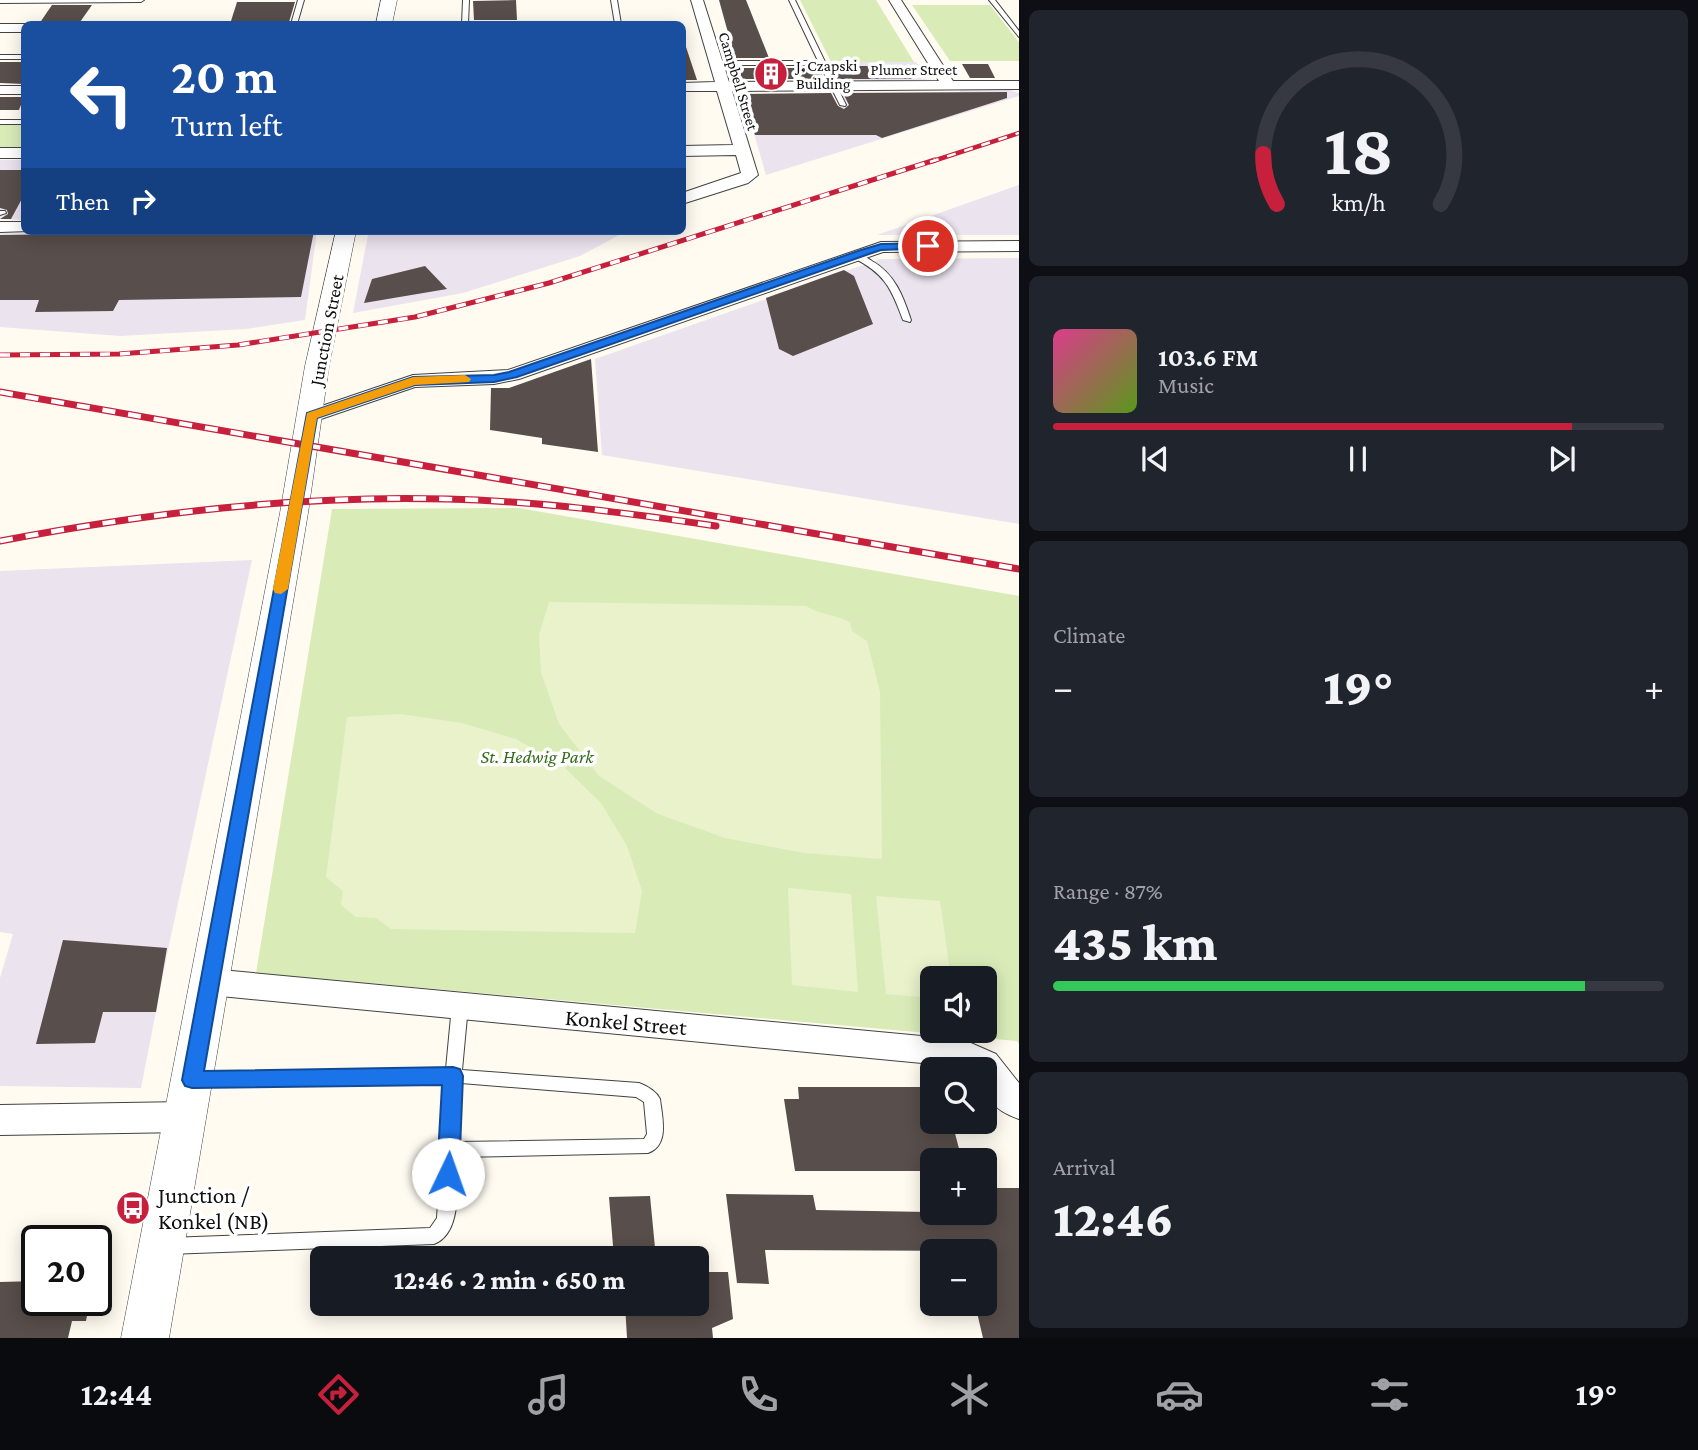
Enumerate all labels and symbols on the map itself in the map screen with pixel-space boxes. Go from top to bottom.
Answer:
street label: Campbell Street [715,30,762,133]
building icon: J. Czapski Building [752,55,790,93]
place label: J. Czapski Building [794,57,857,93]
street label: Plumer Street [871,61,958,78]
pin [898,216,958,276]
street label: Junction Street [305,272,348,389]
park label: St. Hedwig Park [481,746,594,767]
street label: Konkel Street [564,1004,688,1040]
position arrow [411,1137,485,1211]
place label: Junction / Konkel (NB) [156,1182,270,1235]
bus stop icon: Junction / Konkel (NB) [114,1189,152,1227]
speed limit sign: 20 [21,1225,112,1316]

